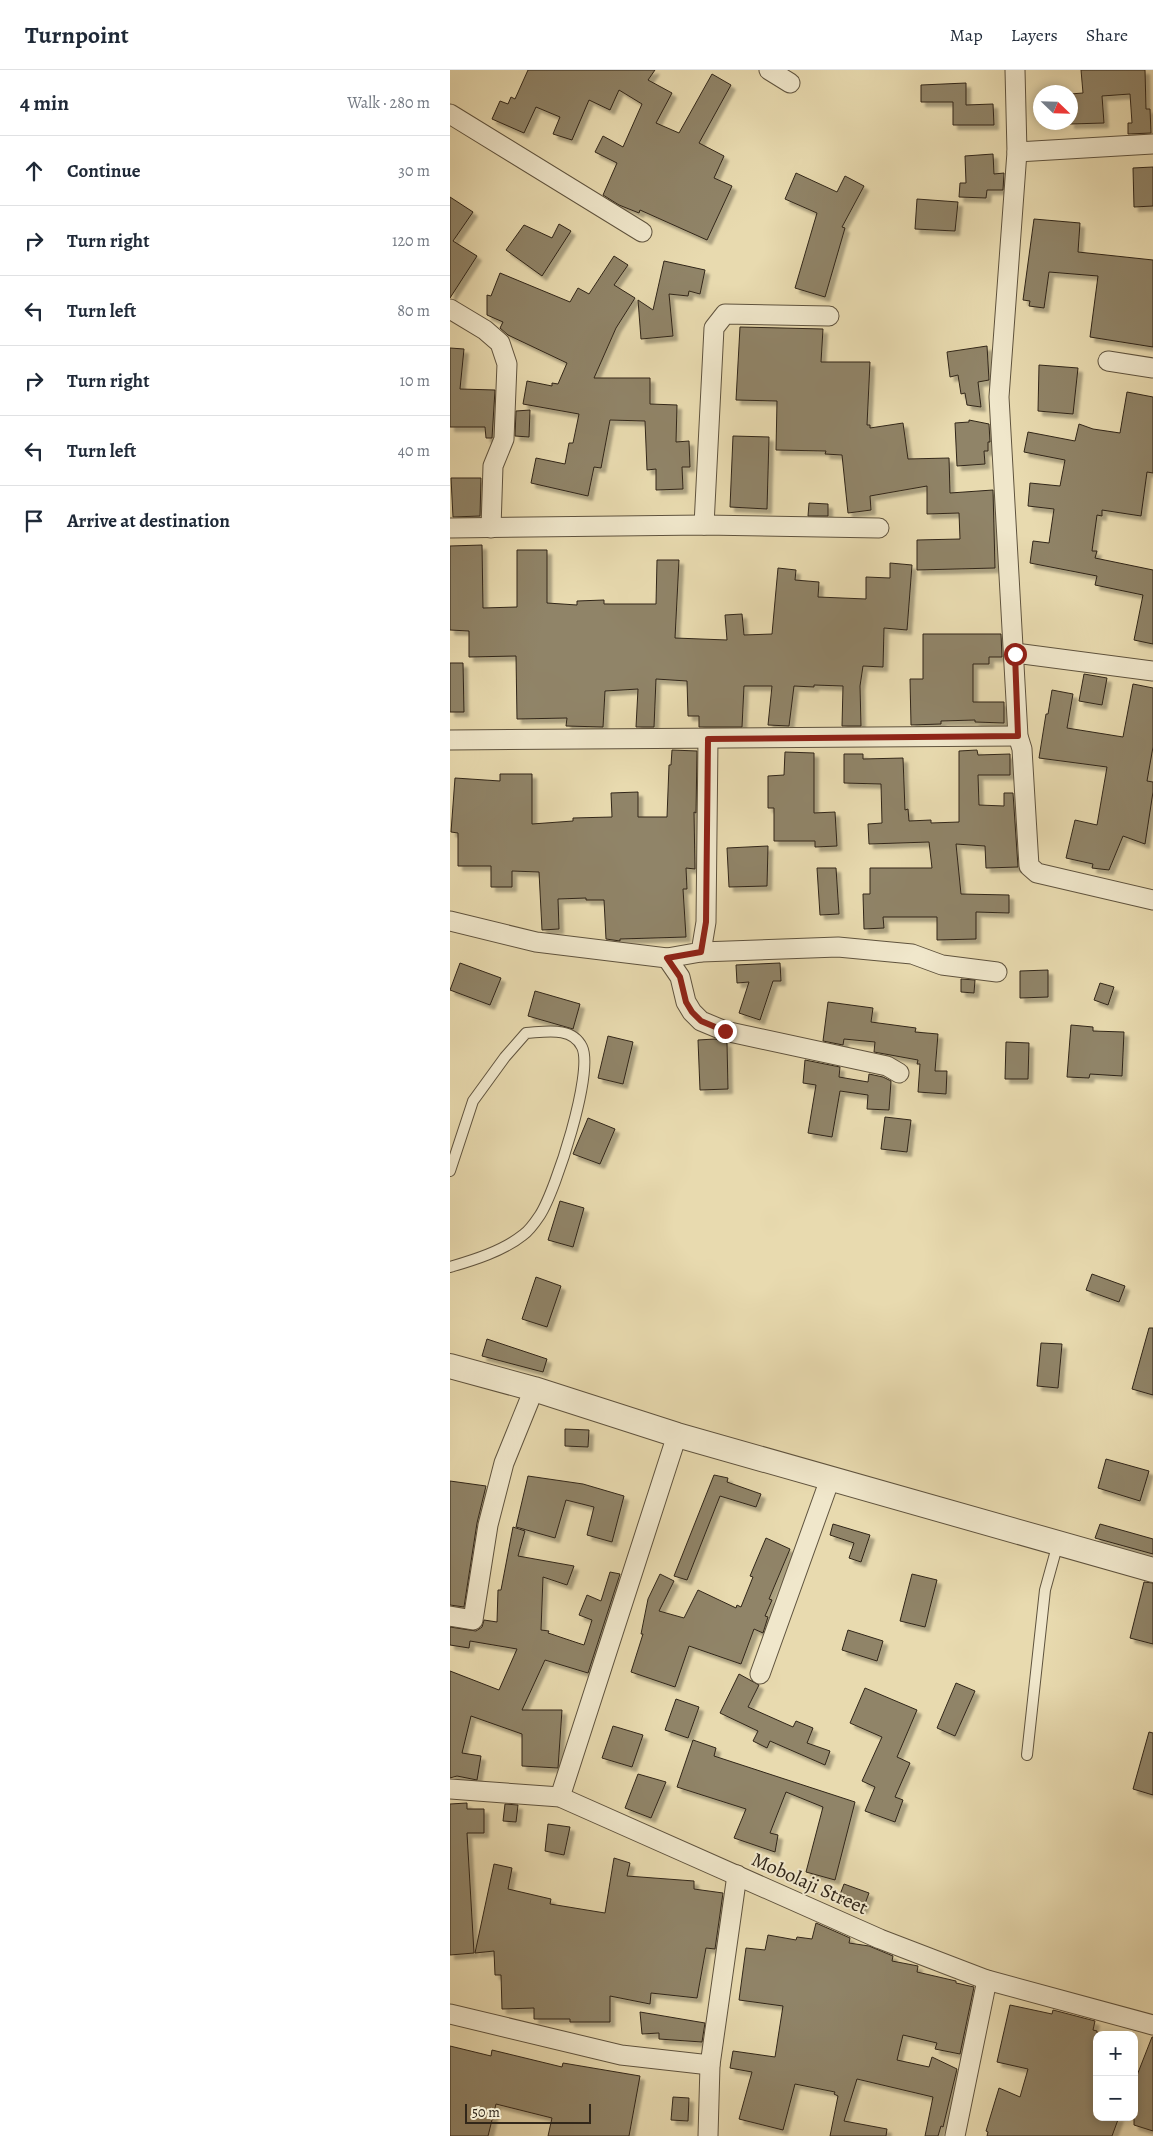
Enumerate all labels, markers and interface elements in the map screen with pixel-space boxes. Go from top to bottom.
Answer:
text: Turnpoint [25,19,129,51]
text: Map [950,23,983,47]
text: Layers [1011,23,1058,47]
text: Share [1086,23,1128,47]
north arrow [1033,85,1078,130]
text: 4 min [20,89,69,117]
text: Walk · 280 m [347,92,430,114]
icon: ahead [20,157,48,185]
text: Continue [67,158,141,184]
text: 30 m [398,160,430,182]
icon: right [20,227,48,255]
text: Turn right [67,228,149,254]
text: 120 m [392,230,430,252]
icon: left [20,297,48,325]
text: Turn left [67,298,136,324]
text: 80 m [397,300,430,322]
icon: right [20,367,48,395]
text: Turn right [67,368,149,394]
text: 10 m [400,370,430,392]
icon: left [20,437,48,465]
text: Turn left [67,438,136,464]
text: 40 m [398,440,430,462]
icon: arrive [20,507,48,535]
text: Arrive at destination [67,508,230,534]
route start [1004,643,1027,666]
route end [714,1020,737,1043]
street label: Mobolaji Street [747,1846,873,1921]
map controls [1093,2031,1138,2121]
button: + [1093,2031,1138,2076]
button: − [1093,2076,1138,2121]
scale bar [465,2101,591,2124]
text: 50 m [472,2103,500,2122]

